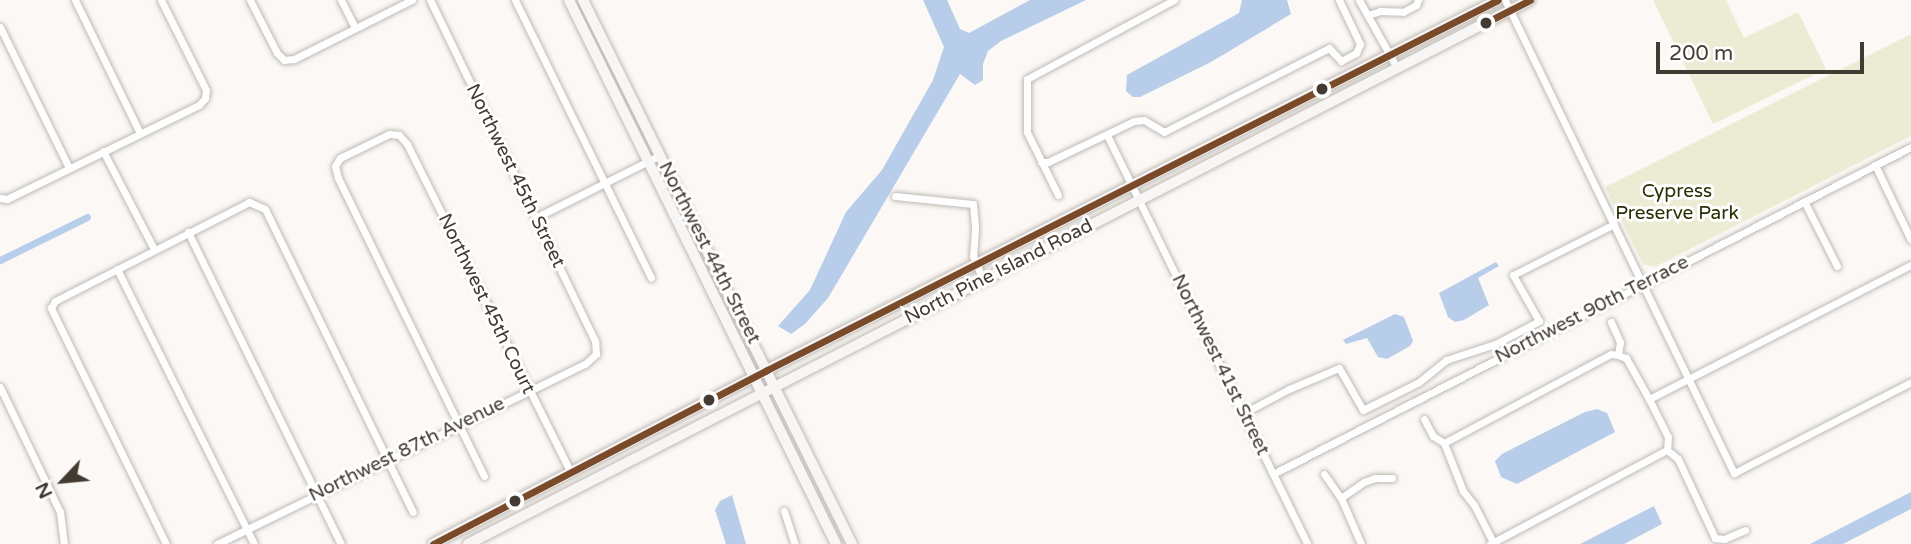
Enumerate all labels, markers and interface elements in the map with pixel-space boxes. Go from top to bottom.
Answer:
unlabelled marker [1479,16,1493,30]
scale bar [1659,28,1867,72]
text: 200 m [1669,41,1733,66]
street label: Northwest 45th Street [461,81,569,271]
unlabelled marker [1315,82,1329,96]
street label: Northwest 44th Street [653,158,765,348]
park label: Cypress Preserve Park [1615,181,1739,225]
street label: Northwest 45th Court [432,210,540,398]
street label: North Pine Island Road [901,215,1097,329]
street label: Northwest 90th Terrace [1491,251,1693,369]
street label: Northwest 41st Street [1166,271,1274,459]
street label: Northwest 87th Avenue [305,393,509,507]
unlabelled marker [702,393,716,407]
north arrow [28,446,98,516]
text: N [31,479,57,502]
unlabelled marker [508,494,522,508]

